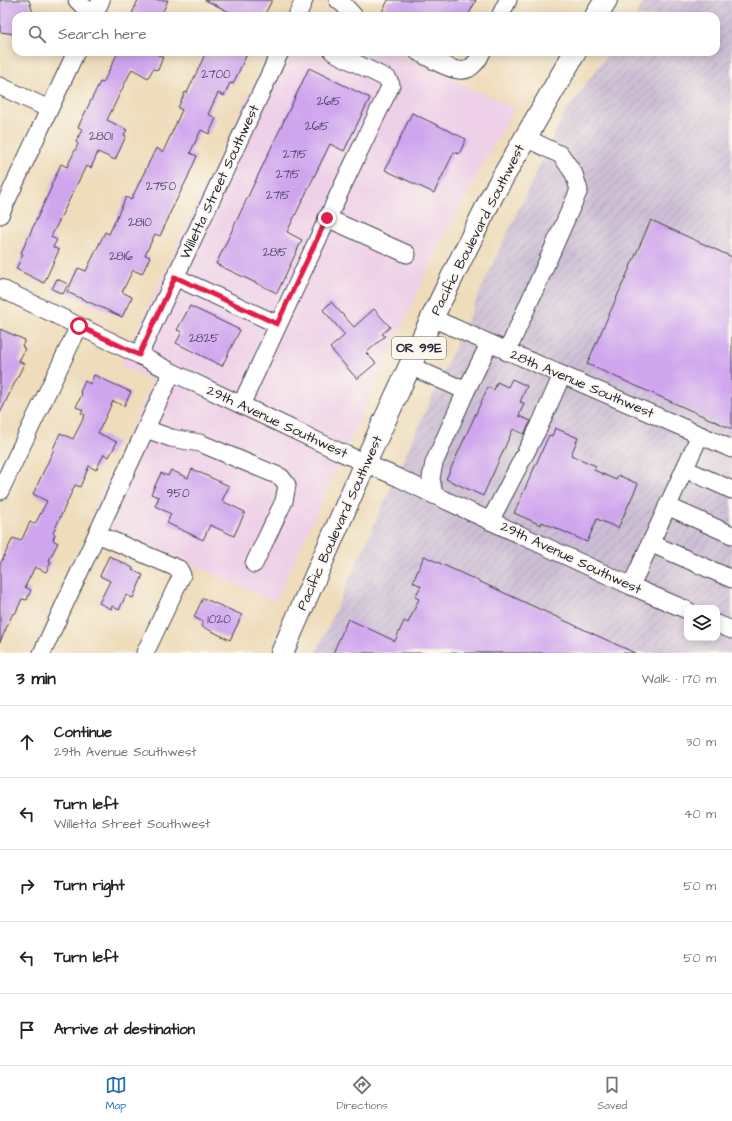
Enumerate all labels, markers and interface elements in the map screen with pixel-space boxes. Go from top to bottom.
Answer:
search box [12,12,720,56]
icon: search [26,23,48,45]
text: Search here [58,24,147,45]
house number: 2700 [201,66,231,83]
house number: 2615 [317,93,342,110]
street label: Willetta Street Southwest [175,101,265,262]
house number: 2615 [305,118,330,135]
house number: 2801 [89,128,113,145]
street label: Pacific Boulevard Southwest [426,141,530,319]
house number: 2715 [283,146,308,163]
house number: 2715 [276,166,301,183]
house number: 2750 [146,178,177,195]
house number: 2715 [266,187,291,204]
route end [318,209,336,227]
house number: 2810 [128,214,152,231]
house number: 2815 [263,244,288,261]
house number: 2816 [109,248,133,265]
route start [70,317,88,335]
house number: 2825 [189,330,220,347]
road number: OR 99E [392,337,446,359]
street label: 28th Avenue Southwest [507,345,657,424]
street label: 29th Avenue Southwest [203,381,351,464]
street label: Pacific Boulevard Southwest [292,432,388,614]
house number: 950 [167,485,190,502]
street label: 29th Avenue Southwest [497,517,645,600]
map controls [684,605,720,641]
button: layers [684,605,720,641]
house number: 1020 [207,611,231,628]
text: 3 min [16,667,56,691]
text: Walk · 170 m [642,670,716,688]
text: Continue [54,722,112,743]
icon: ahead [16,731,38,753]
text: 30 m [686,733,716,751]
text: 29th Avenue Southwest [54,743,196,761]
text: Turn left [54,794,118,815]
icon: left [16,803,38,825]
text: 40 m [684,805,716,823]
text: Willetta Street Southwest [54,815,210,833]
icon: right [16,875,38,897]
text: Turn right [54,875,125,896]
text: 50 m [683,877,716,895]
icon: left [16,947,38,969]
text: Turn left [54,947,118,968]
text: 50 m [683,949,716,967]
icon: arrive [16,1019,38,1041]
text: Arrive at destination [54,1019,195,1040]
tab: Map [105,1074,127,1113]
tab: Directions [336,1074,388,1113]
tab: Saved [597,1074,627,1113]

